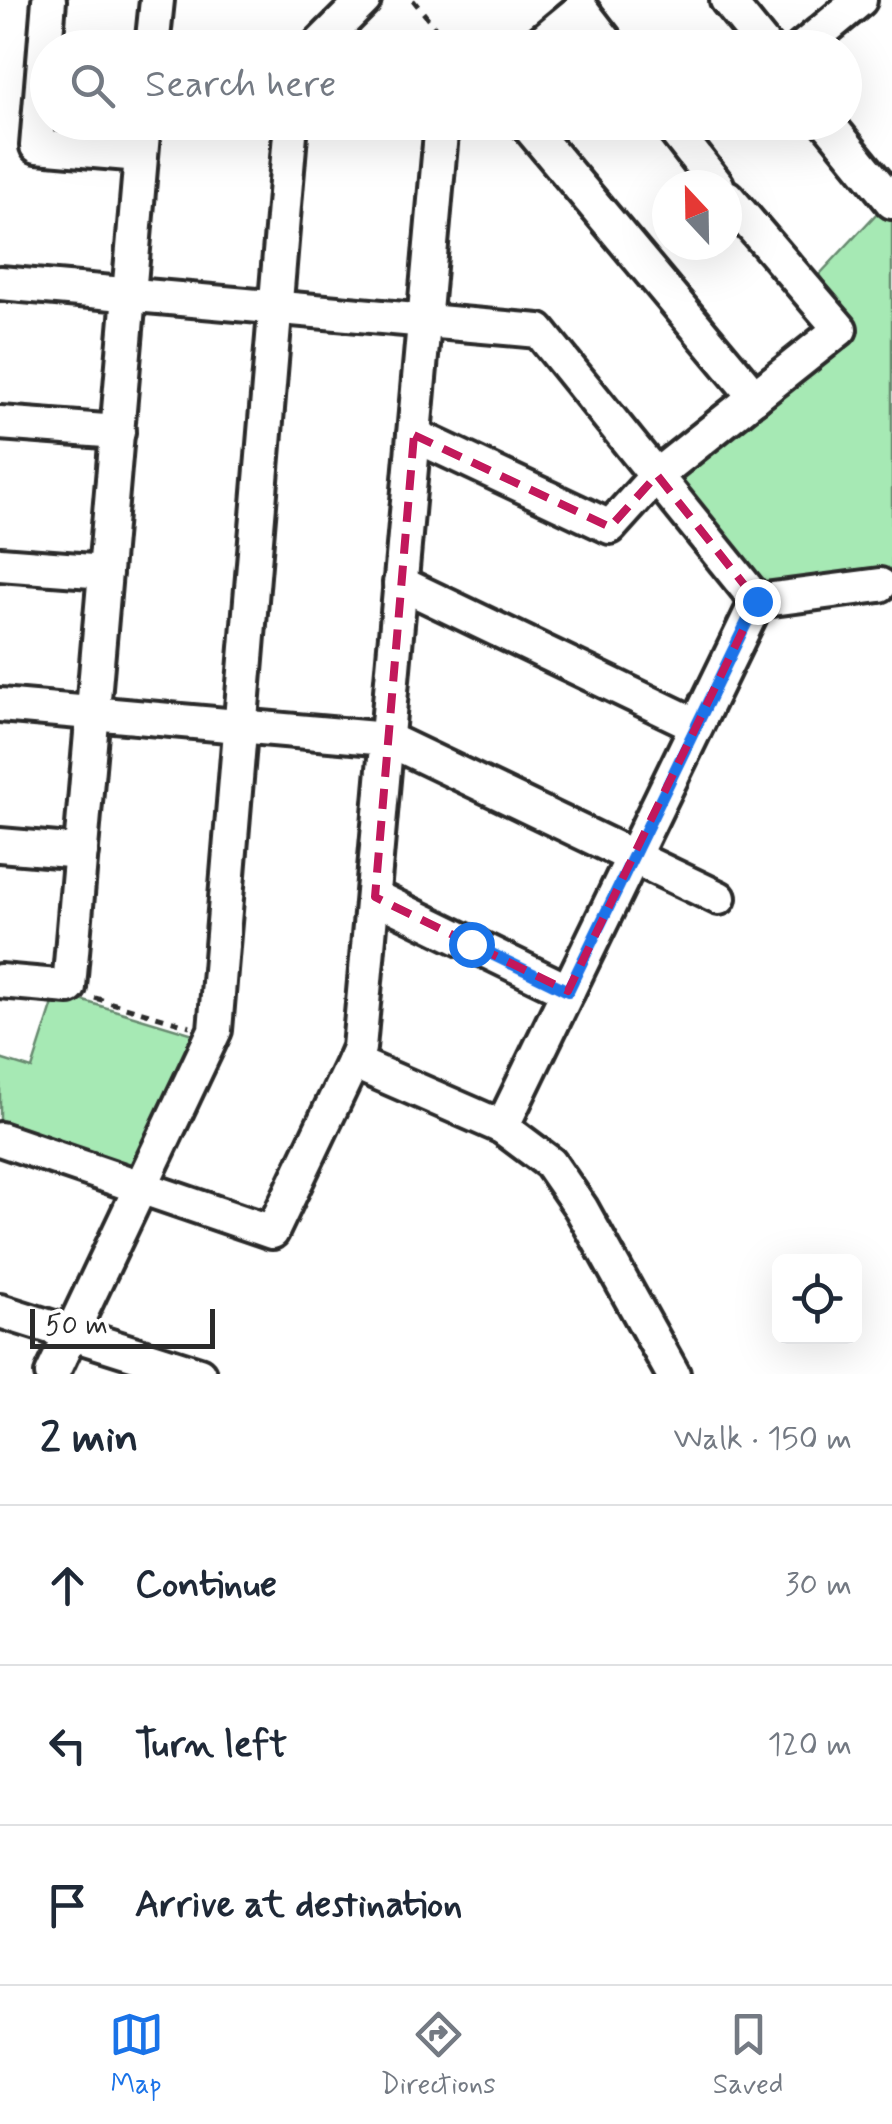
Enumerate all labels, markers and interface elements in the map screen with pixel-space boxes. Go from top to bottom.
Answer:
search box [30,30,862,140]
icon: search [65,58,120,113]
text: Search here [145,61,336,110]
north arrow [652,170,742,260]
route end [735,579,781,625]
route start [449,922,495,968]
map controls [772,1254,862,1344]
button: locate [772,1254,862,1344]
scale bar [30,1304,215,1348]
text: 50 m [45,1308,108,1345]
text: 2 min [40,1412,139,1467]
text: Walk · 150 m [674,1418,852,1460]
icon: ahead [40,1558,95,1613]
text: Continue [135,1561,277,1610]
text: 30 m [785,1564,852,1606]
icon: left [40,1718,95,1773]
text: Turn left [135,1721,287,1770]
text: 120 m [767,1724,852,1766]
icon: arrive [40,1878,95,1933]
text: Arrive at destination [135,1881,462,1930]
tab: Map [109,2007,164,2104]
tab: Directions [381,2007,496,2104]
tab: Saved [713,2007,783,2104]

